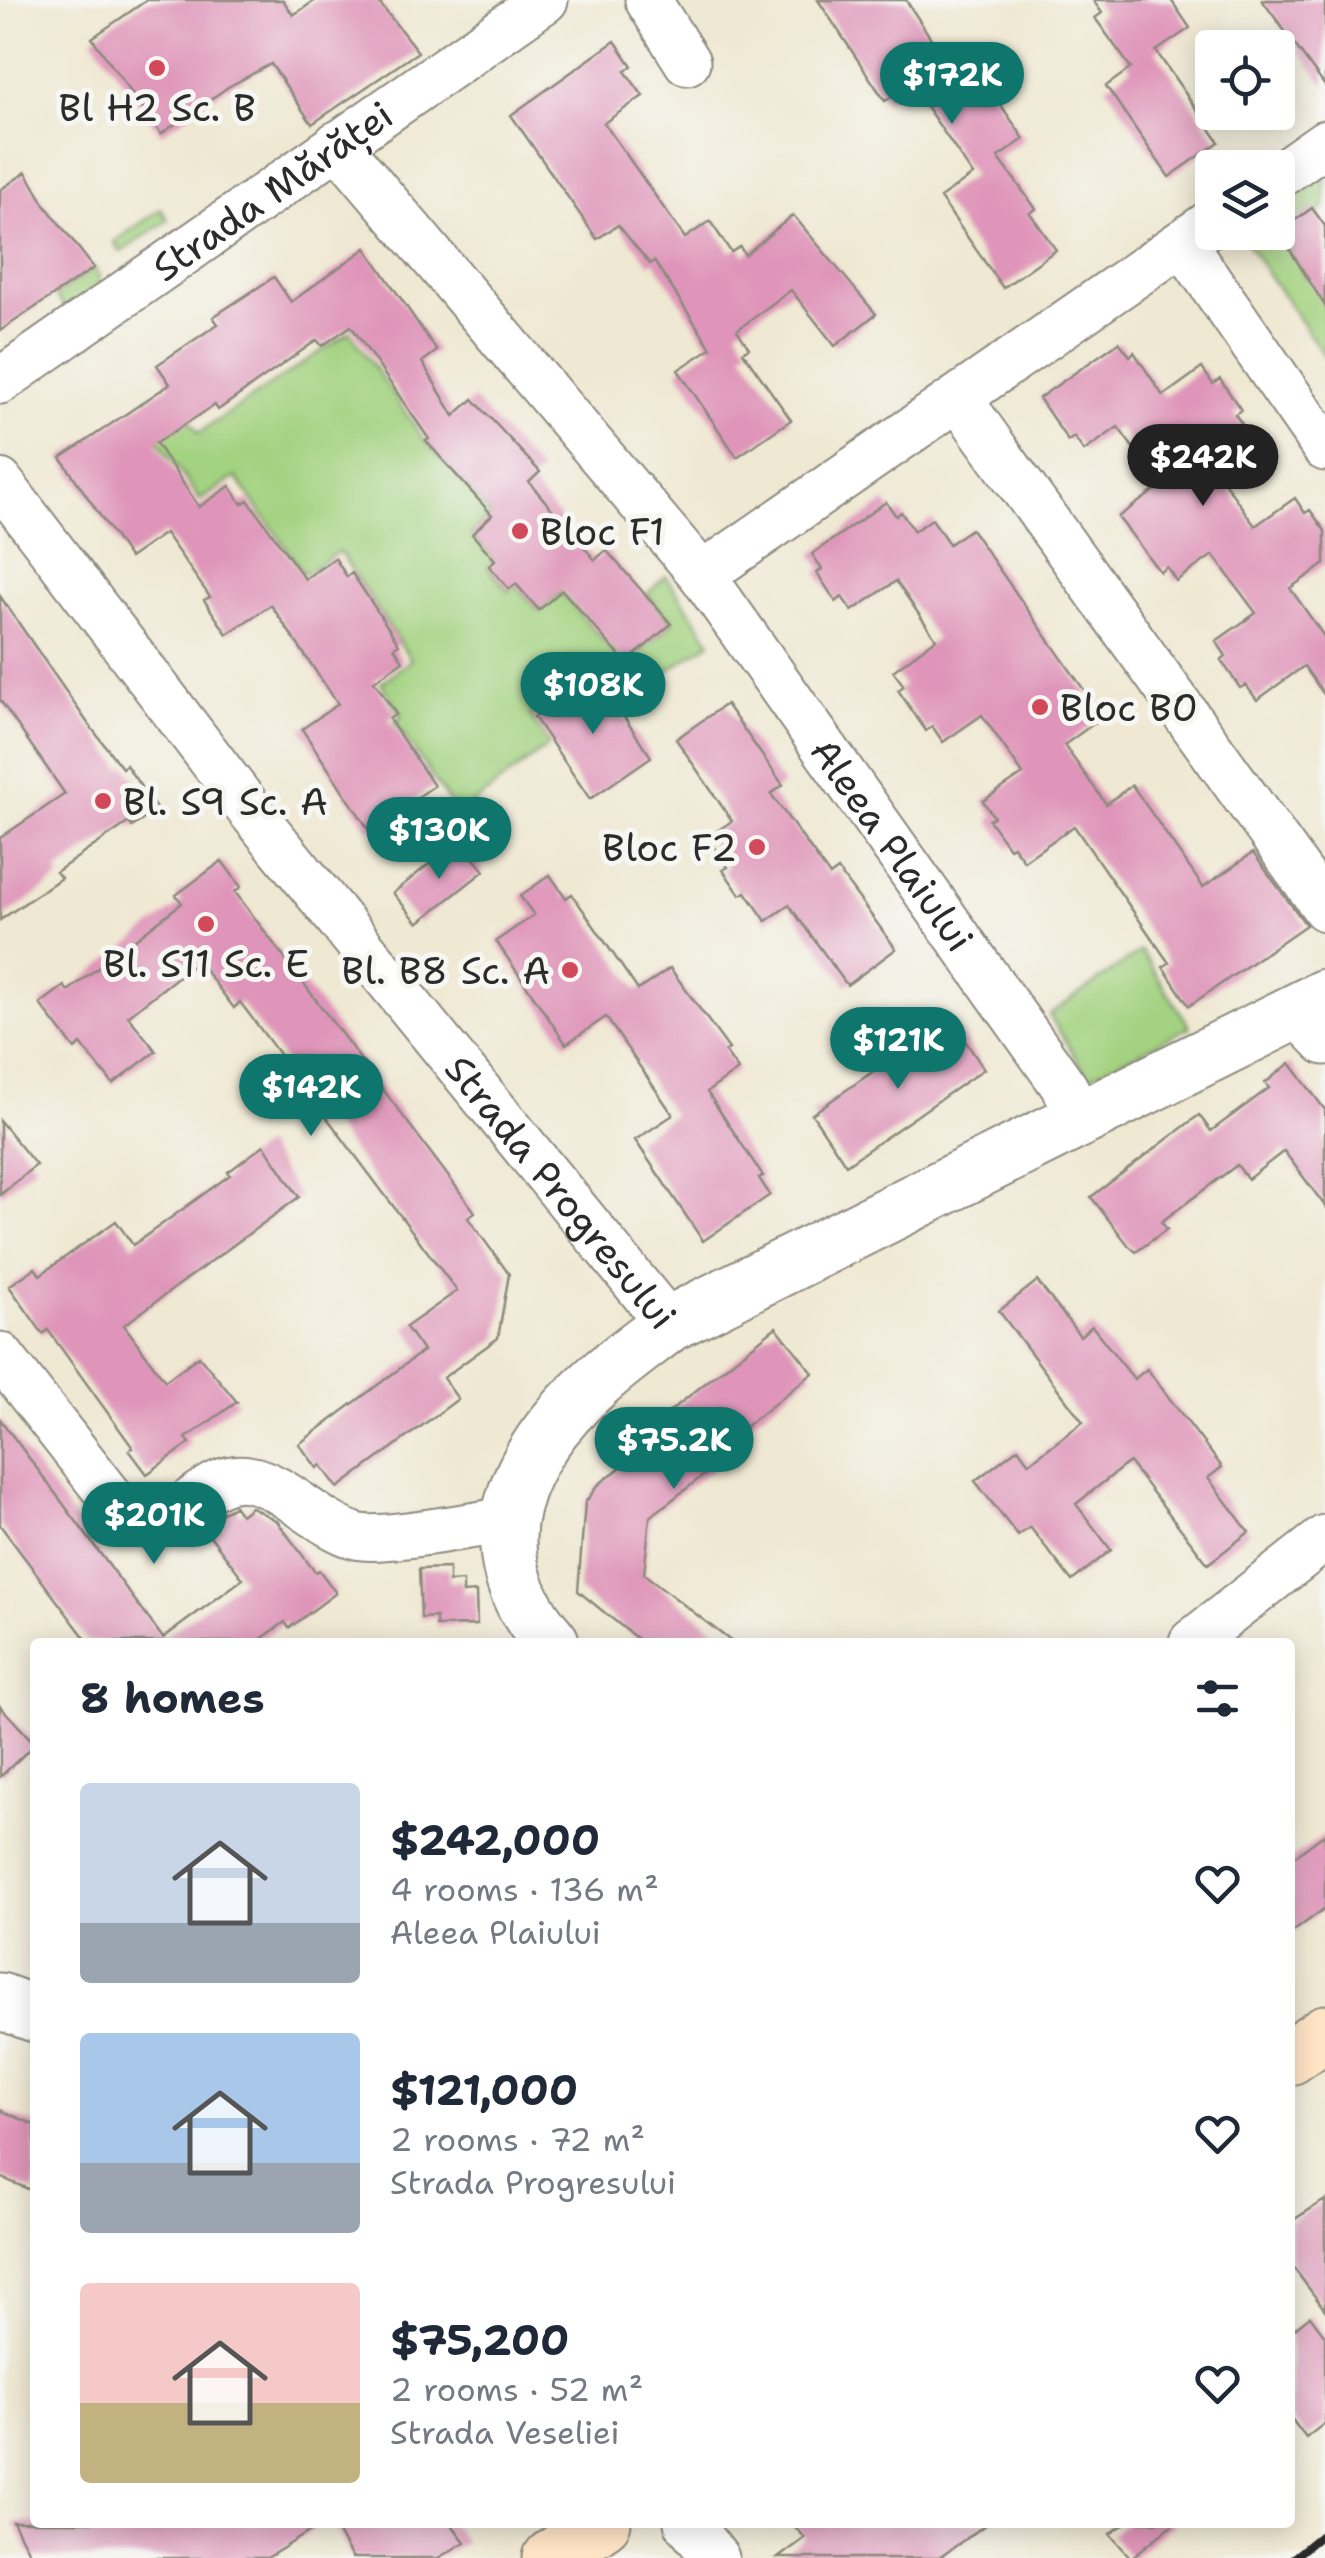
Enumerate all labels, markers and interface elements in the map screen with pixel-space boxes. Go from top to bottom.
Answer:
map controls [1195,30,1295,250]
button: locate [1195,30,1295,130]
pin: $172K [882,42,1022,127]
text: $172K [902,53,1002,96]
marker: Bl H2 Sc. B [146,57,168,79]
place label: Bl H2 Sc. B [58,82,256,133]
street label: Strada Mărăței [142,89,402,293]
button: layers [1195,150,1295,250]
pin: $242K [1133,424,1273,509]
text: $242K [1149,435,1257,478]
place label: Bloc F1 [540,506,665,557]
marker: Bloc F1 [509,520,531,542]
pin: $108K [523,652,663,737]
text: $108K [543,663,644,706]
place label: Bloc B0 [1060,682,1198,733]
marker: Bloc B0 [1029,696,1051,718]
street label: Aleea Plaiului [799,727,986,961]
place label: Bl. S9 Sc. A [123,776,328,827]
marker: Bl. S9 Sc. A [92,790,114,812]
pin: $130K [369,797,509,882]
text: $130K [388,808,490,851]
place label: Bloc F2 [602,822,737,873]
marker: Bloc F2 [746,836,768,858]
marker: Bl. S11 Sc. E [195,913,217,935]
place label: Bl. S11 Sc. E [103,938,309,989]
place label: Bl. B8 Sc. A [341,945,550,996]
marker: Bl. B8 Sc. A [559,959,581,981]
pin: $121K [828,1007,968,1092]
text: $121K [852,1018,944,1061]
street label: Strada Progresului [434,1044,688,1340]
pin: $142K [241,1054,381,1139]
text: $142K [261,1065,361,1108]
pin: $75.2K [593,1407,755,1492]
text: $75.2K [617,1418,731,1461]
pin: $201K [84,1482,224,1567]
text: $201K [104,1493,205,1536]
text: 8 homes [80,1670,265,1726]
icon: filters [1190,1671,1245,1726]
text: $242,000 [390,1812,600,1868]
icon: home [160,1823,280,1943]
icon: heart [1190,1856,1245,1911]
text: 4 rooms · 136 m² [390,1868,659,1911]
text: Aleea Plaiului [390,1911,601,1954]
text: $121,000 [390,2062,578,2118]
icon: home [160,2073,280,2193]
icon: heart [1190,2106,1245,2161]
text: 2 rooms · 72 m² [390,2118,645,2161]
text: Strada Progresului [390,2161,676,2204]
text: $75,200 [390,2312,569,2368]
icon: home [160,2323,280,2443]
icon: heart [1190,2356,1245,2411]
text: 2 rooms · 52 m² [390,2368,643,2411]
text: Strada Veseliei [390,2411,620,2454]

